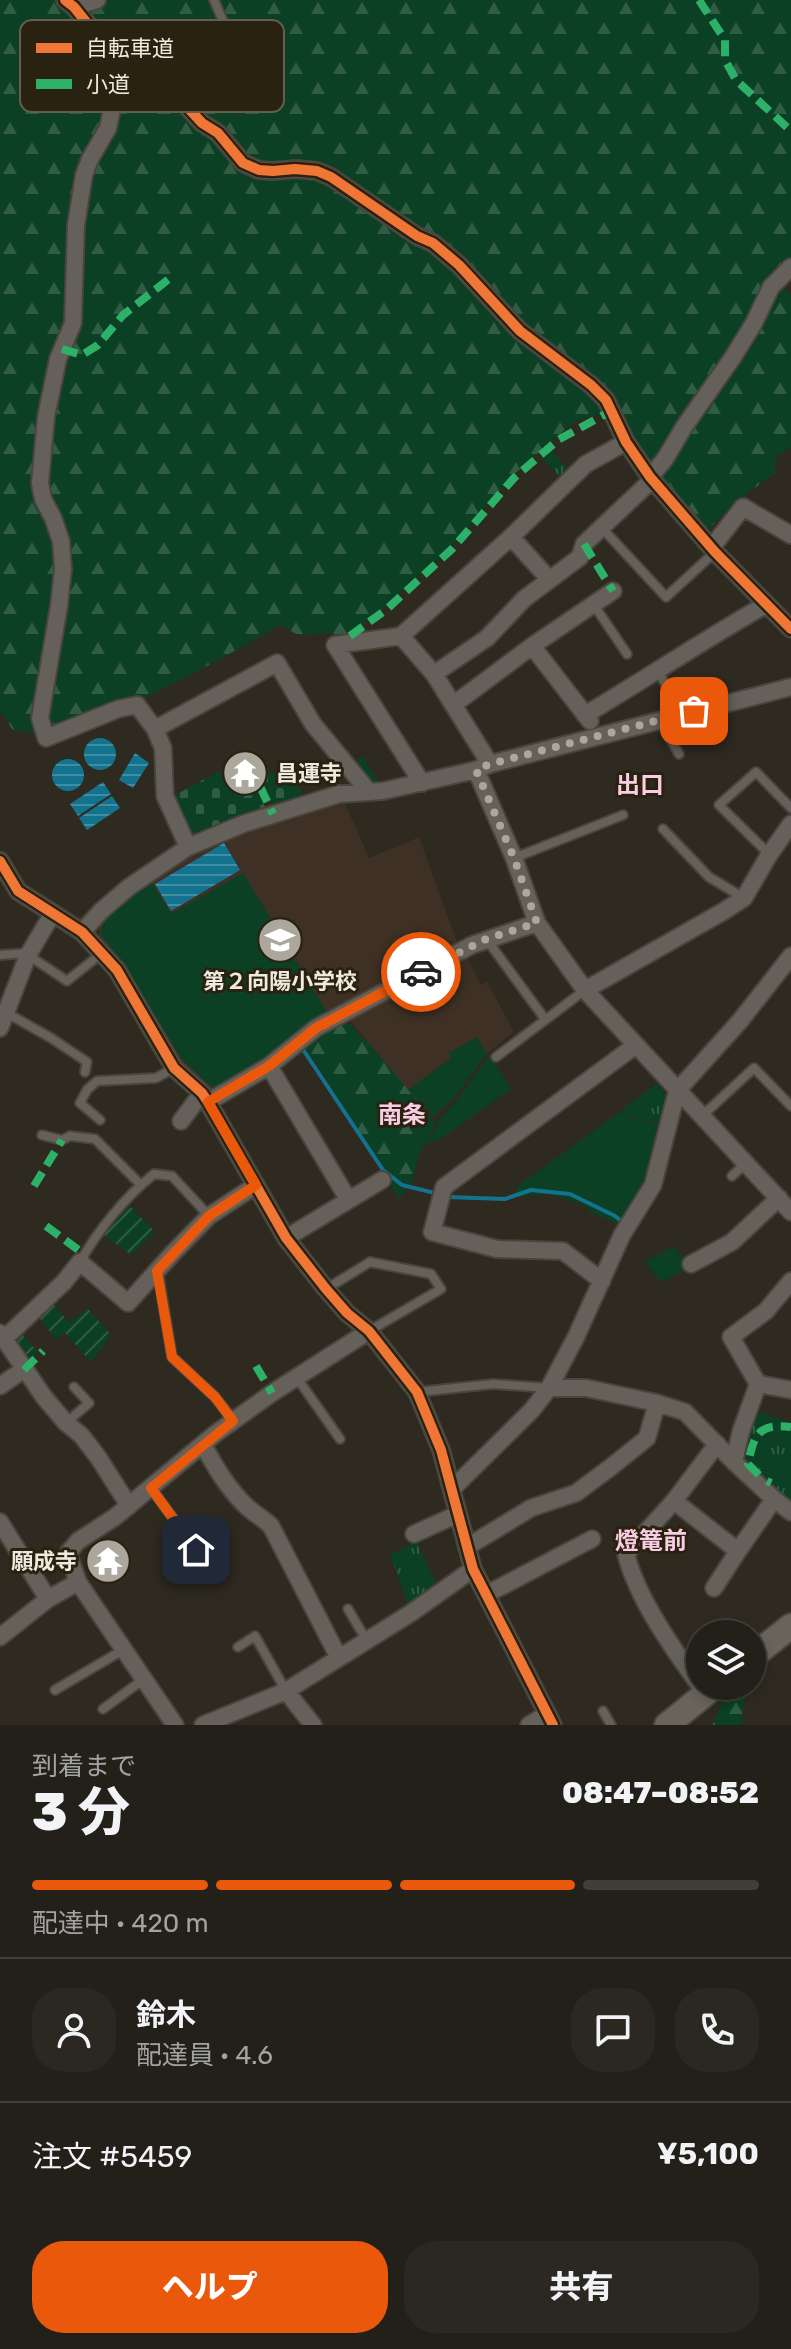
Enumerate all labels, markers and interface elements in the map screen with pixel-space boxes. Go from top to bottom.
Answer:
legend [20,20,284,112]
text: 自転車道 [86,35,174,62]
text: 小道 [86,71,130,98]
pin [660,677,728,745]
icon: bag [672,689,716,733]
temple icon: 昌運寺 [221,749,269,797]
place label: 昌運寺 [276,760,342,787]
district label: 出口 [616,771,664,799]
school or university icon: 第２向陽小学校 [256,916,304,964]
courier [381,932,461,1012]
icon: car [399,950,443,994]
place label: 第２向陽小学校 [203,968,357,995]
district label: 南条 [378,1101,426,1129]
pin [162,1516,230,1584]
district label: 燈篭前 [615,1527,687,1555]
icon: home [174,1528,218,1572]
temple icon: 願成寺 [84,1537,132,1585]
place label: 願成寺 [11,1548,77,1575]
map controls [686,1620,766,1700]
button: layers [686,1620,766,1700]
text: 到着まで [32,1751,136,1782]
text: 08:47–08:52 [562,1775,759,1811]
text: 3 分 [32,1781,130,1843]
text: 配達中 · 420 m [32,1908,209,1939]
button: person [32,1988,116,2072]
button: chat [571,1988,655,2072]
button: phone [675,1988,759,2072]
text: 鈴木 [136,1997,196,2033]
text: 配達員 · 4.6 [136,2040,273,2071]
text: ¥5,100 [657,2136,759,2172]
text: 注文 #5459 [32,2139,192,2175]
button: ヘルプ [32,2241,388,2333]
button: 共有 [404,2241,759,2333]

